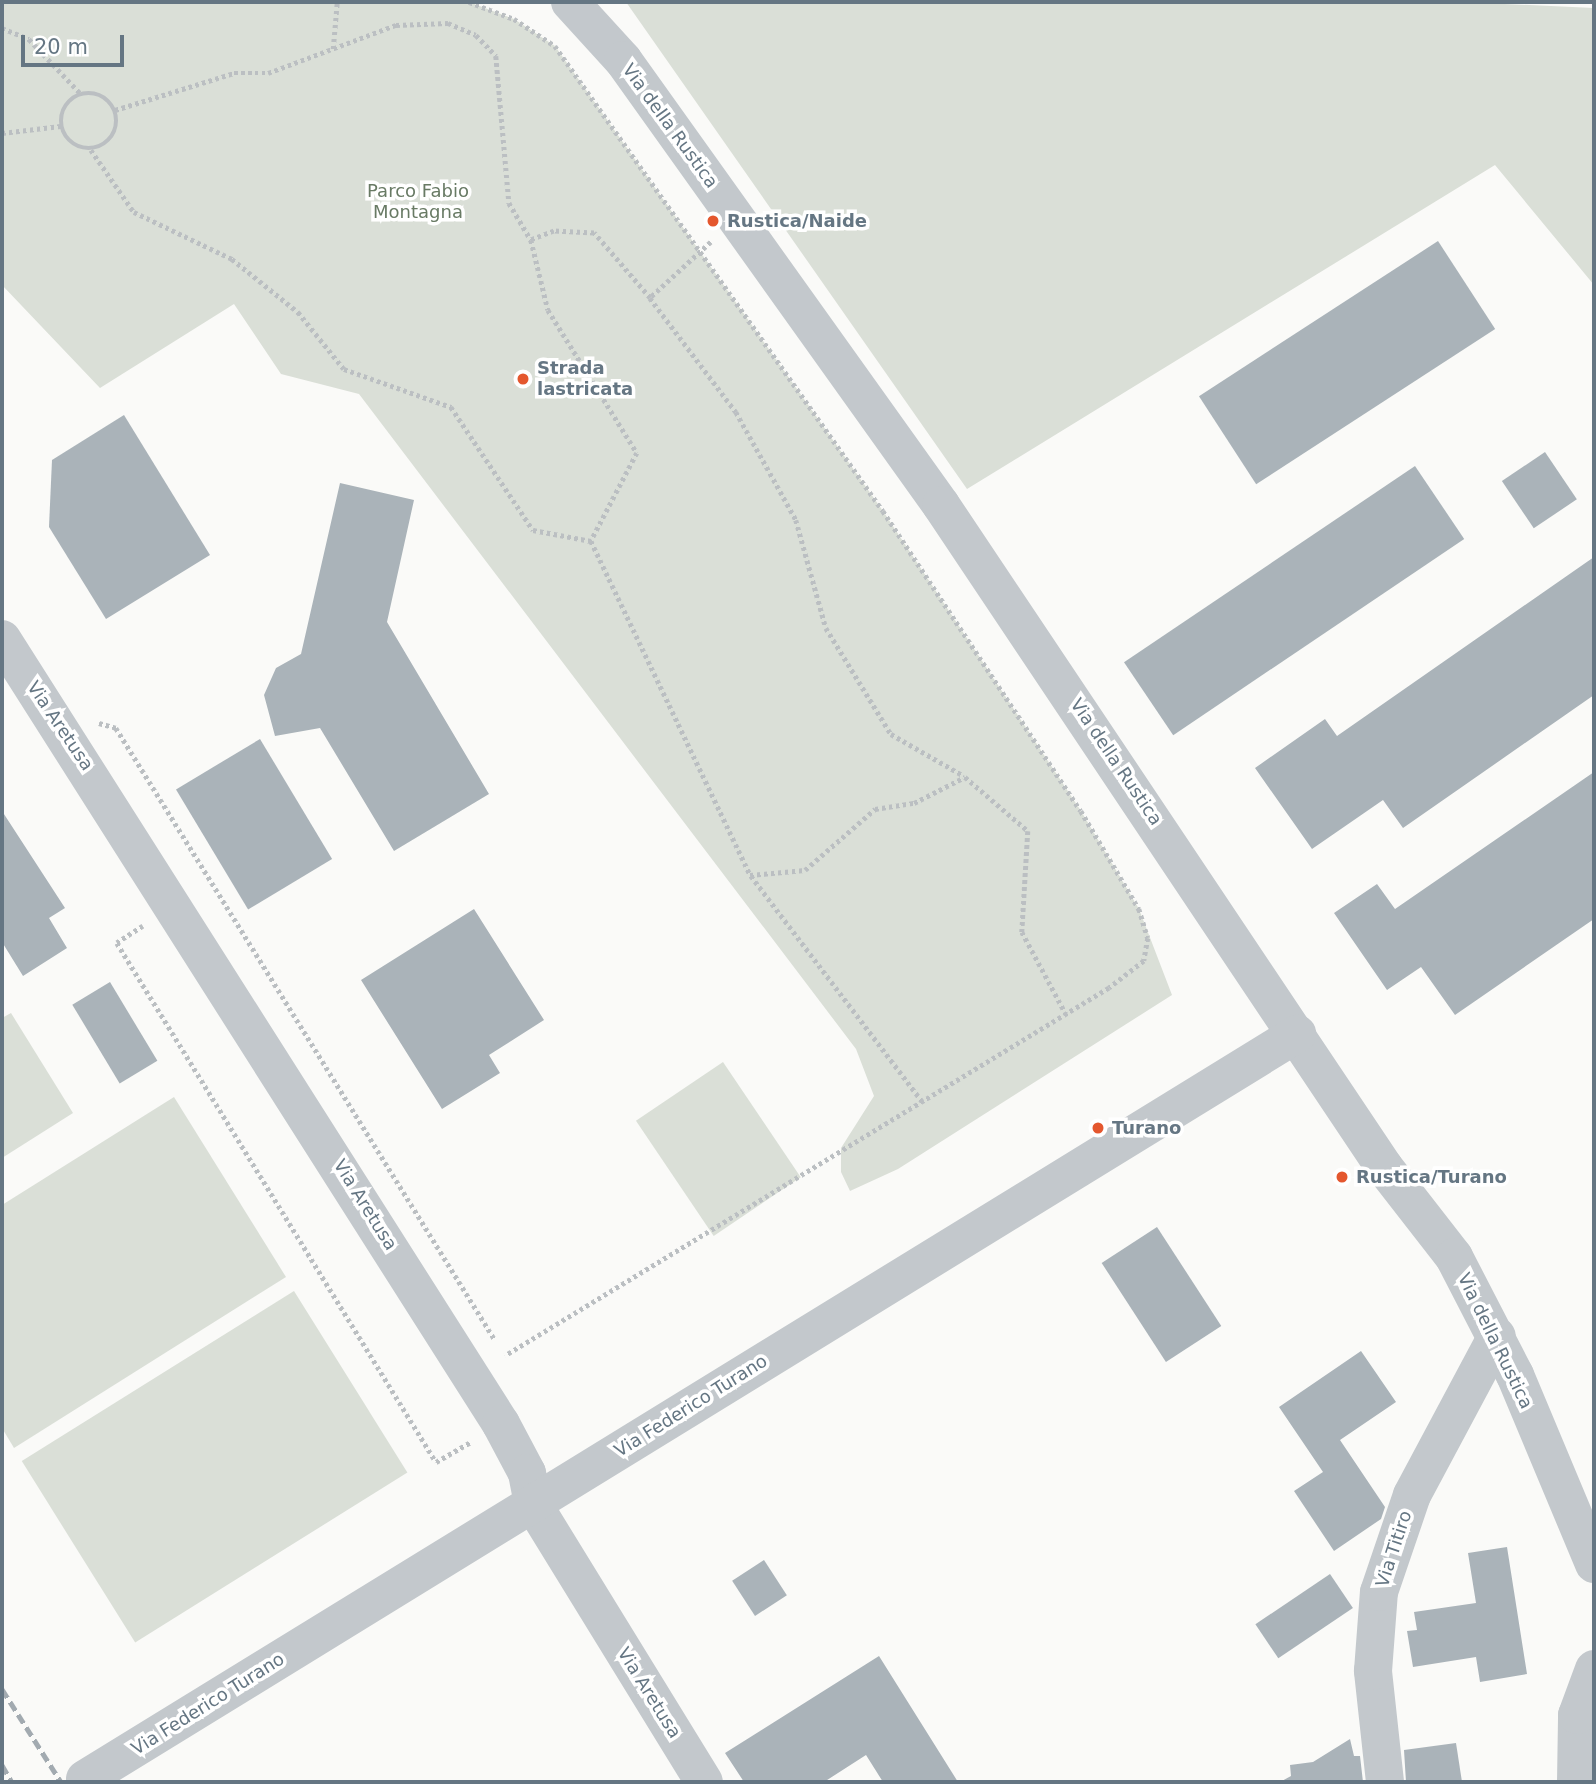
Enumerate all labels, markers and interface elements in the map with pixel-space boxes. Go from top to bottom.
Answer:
scale bar [24,21,128,65]
text: 20 m [34,35,88,59]
street label: Via della Rustica [618,60,722,192]
park label: Parco Fabio Montagna [367,181,469,224]
place label: Rustica/Naide [727,210,867,232]
marker: Rustica/Naide [705,213,721,229]
place label: Strada lastricata [537,358,633,400]
marker: Strada lastricata [515,371,531,387]
street label: Via Aretusa [22,677,98,775]
street label: Via della Rustica [1066,694,1166,830]
place label: Turano [1112,1117,1181,1139]
marker: Turano [1090,1120,1106,1136]
street label: Via Aretusa [329,1156,401,1254]
place label: Rustica/Turano [1356,1166,1507,1188]
marker: Rustica/Turano [1334,1169,1350,1185]
street label: Via della Rustica [1453,1270,1537,1412]
street label: Via Federico Turano [611,1350,771,1462]
street label: Via Titiro [1371,1508,1417,1590]
street label: Via Aretusa [613,1644,685,1742]
street label: Via Federico Turano [128,1648,288,1760]

